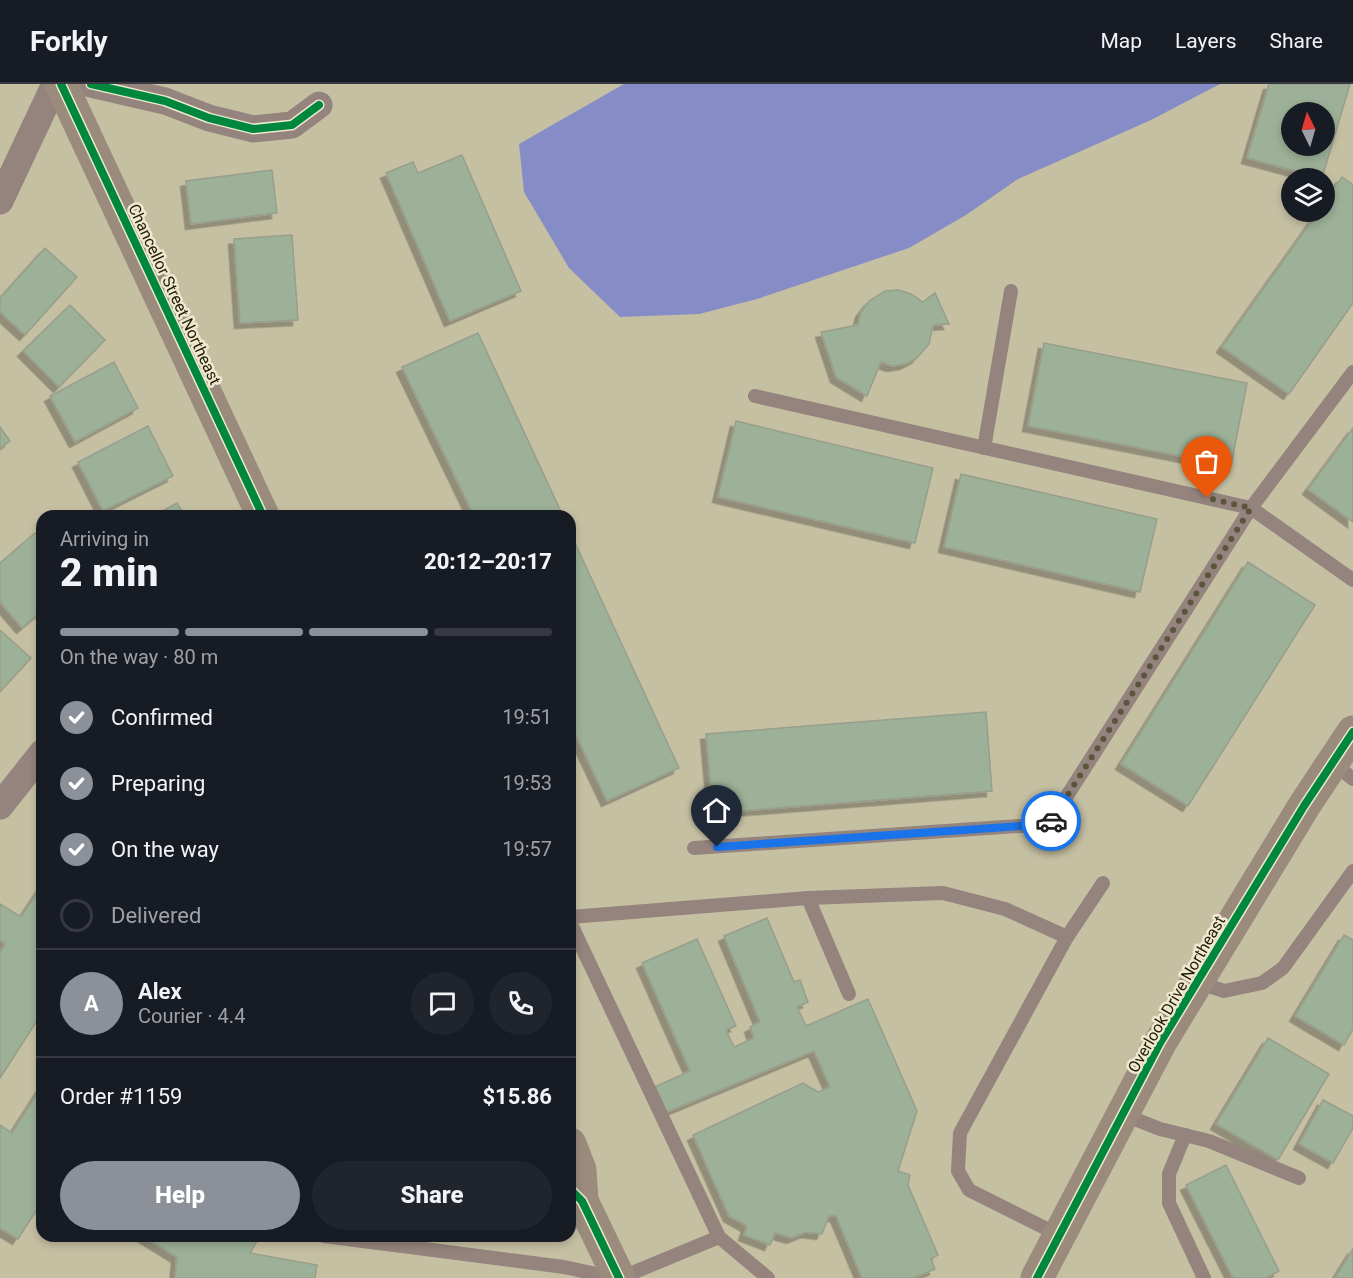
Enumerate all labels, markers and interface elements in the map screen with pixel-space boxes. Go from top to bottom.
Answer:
text: Forkly [30,25,108,58]
text: Map [1100,29,1142,53]
text: Layers [1175,29,1236,53]
text: Share [1269,29,1323,53]
north arrow [1281,102,1335,156]
map controls [1281,102,1335,222]
button: layers [1281,168,1335,222]
street label: Chancellor Street Northeast [124,201,225,388]
pin [1181,436,1232,498]
icon: bag [1190,445,1223,478]
text: Arriving in [60,527,149,551]
text: 20:12–20:17 [424,549,552,574]
text: 2 min [60,550,158,596]
text: On the way · 80 m [60,645,218,669]
icon: check [60,701,93,734]
text: Confirmed [111,705,213,730]
text: 19:51 [502,705,552,729]
icon: check [60,767,93,800]
text: Preparing [111,771,205,796]
text: 19:53 [502,771,552,795]
pin [691,785,742,847]
courier [1021,791,1081,851]
icon: home [700,794,733,827]
icon: car [1035,805,1068,838]
icon: check [60,833,93,866]
text: On the way [111,837,219,862]
text: 19:57 [502,837,552,861]
text: Delivered [111,903,201,928]
street label: Overlook Drive Northeast [1124,913,1229,1076]
button: chat [411,972,474,1035]
button: phone [489,972,552,1035]
text: Alex [138,979,182,1004]
text: A [84,991,99,1016]
text: Courier · 4.4 [138,1004,245,1028]
text: Order #1159 [60,1084,182,1109]
text: $15.86 [483,1084,552,1109]
button: Help [60,1161,300,1230]
button: Share [312,1161,552,1230]

